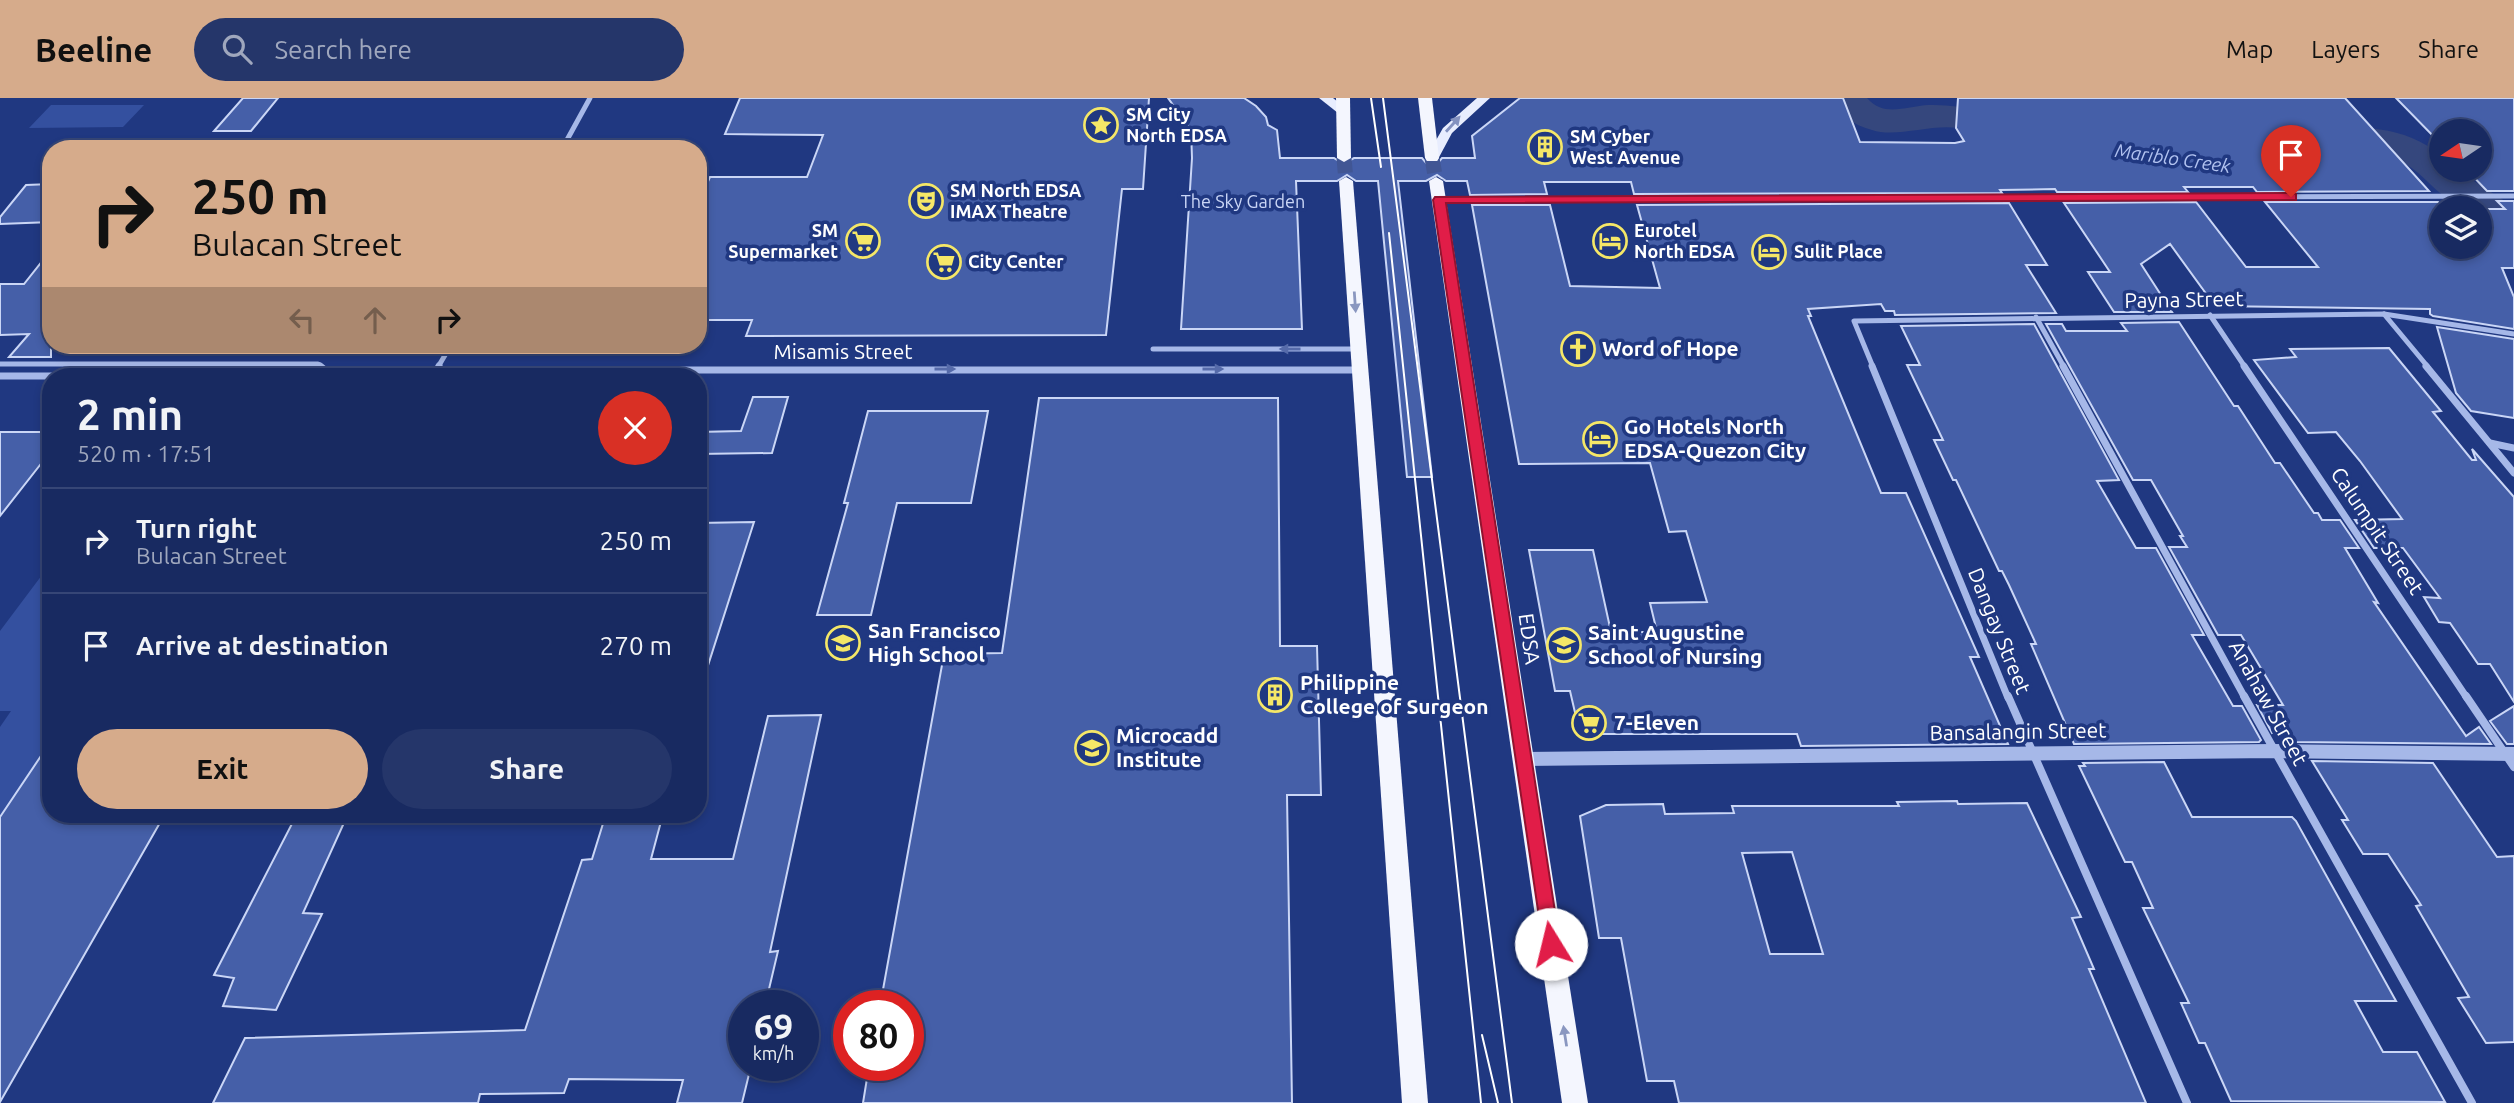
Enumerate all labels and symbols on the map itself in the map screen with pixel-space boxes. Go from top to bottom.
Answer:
place label: SM City North EDSA [1126,104,1227,145]
place icon: SM City North EDSA [1082,106,1120,144]
one-way arrow [1445,115,1461,133]
north arrow [2429,119,2492,182]
pin [2261,125,2321,197]
place label: SM Cyber West Avenue [1570,126,1681,167]
building icon: SM Cyber West Avenue [1526,128,1564,166]
water label: Mariblo Creek [2114,139,2233,177]
place label: SM North EDSA IMAX Theatre [950,180,1082,221]
theatre icon: SM North EDSA IMAX Theatre [907,182,945,220]
park label: The Sky Garden [1181,191,1305,211]
place label: SM Supermarket [728,220,838,261]
place label: Eurotel North EDSA [1634,220,1735,261]
supermarket icon: SM Supermarket [844,222,882,260]
hotel icon: Eurotel North EDSA [1591,222,1629,260]
hotel icon: Sulit Place [1750,233,1788,271]
place label: Sulit Place [1794,241,1883,261]
supermarket icon: City Center [925,243,963,281]
place label: City Center [968,251,1064,271]
street label: Payna Street [2124,286,2244,312]
one-way arrow [1350,291,1361,313]
church icon: Word of Hope [1559,330,1597,368]
place label: Word of Hope [1602,336,1739,360]
street label: Misamis Street [773,339,913,363]
one-way arrow [1279,343,1301,355]
one-way arrow [934,363,956,375]
one-way arrow [1203,364,1225,375]
place label: Go Hotels North EDSA-Quezon City [1624,414,1806,462]
hotel icon: Go Hotels North EDSA-Quezon City [1581,420,1619,458]
street label: Calumpit Street [2326,462,2429,599]
street label: Dangay Street [1964,564,2036,697]
street label: EDSA [1515,612,1545,666]
place label: San Francisco High School [868,618,1001,666]
place label: Saint Augustine School of Nursing [1588,620,1762,668]
school or university icon: San Francisco High School [824,624,862,662]
school or university icon: Saint Augustine School of Nursing [1545,626,1583,664]
street label: Anahaw Street [2225,636,2313,769]
place label: Philippine College of Surgeon [1300,670,1488,718]
building icon: Philippine College of Surgeon [1256,676,1294,714]
supermarket icon: 7-Eleven [1570,704,1608,742]
place label: 7-Eleven [1614,710,1699,734]
street label: Bansalangin Street [1929,717,2107,745]
place label: Microcadd Institute [1116,723,1218,771]
school or university icon: Microcadd Institute [1073,729,1111,767]
position arrow [1514,907,1588,981]
speed limit sign: 80 [833,990,924,1081]
one-way arrow [1559,1024,1570,1046]

